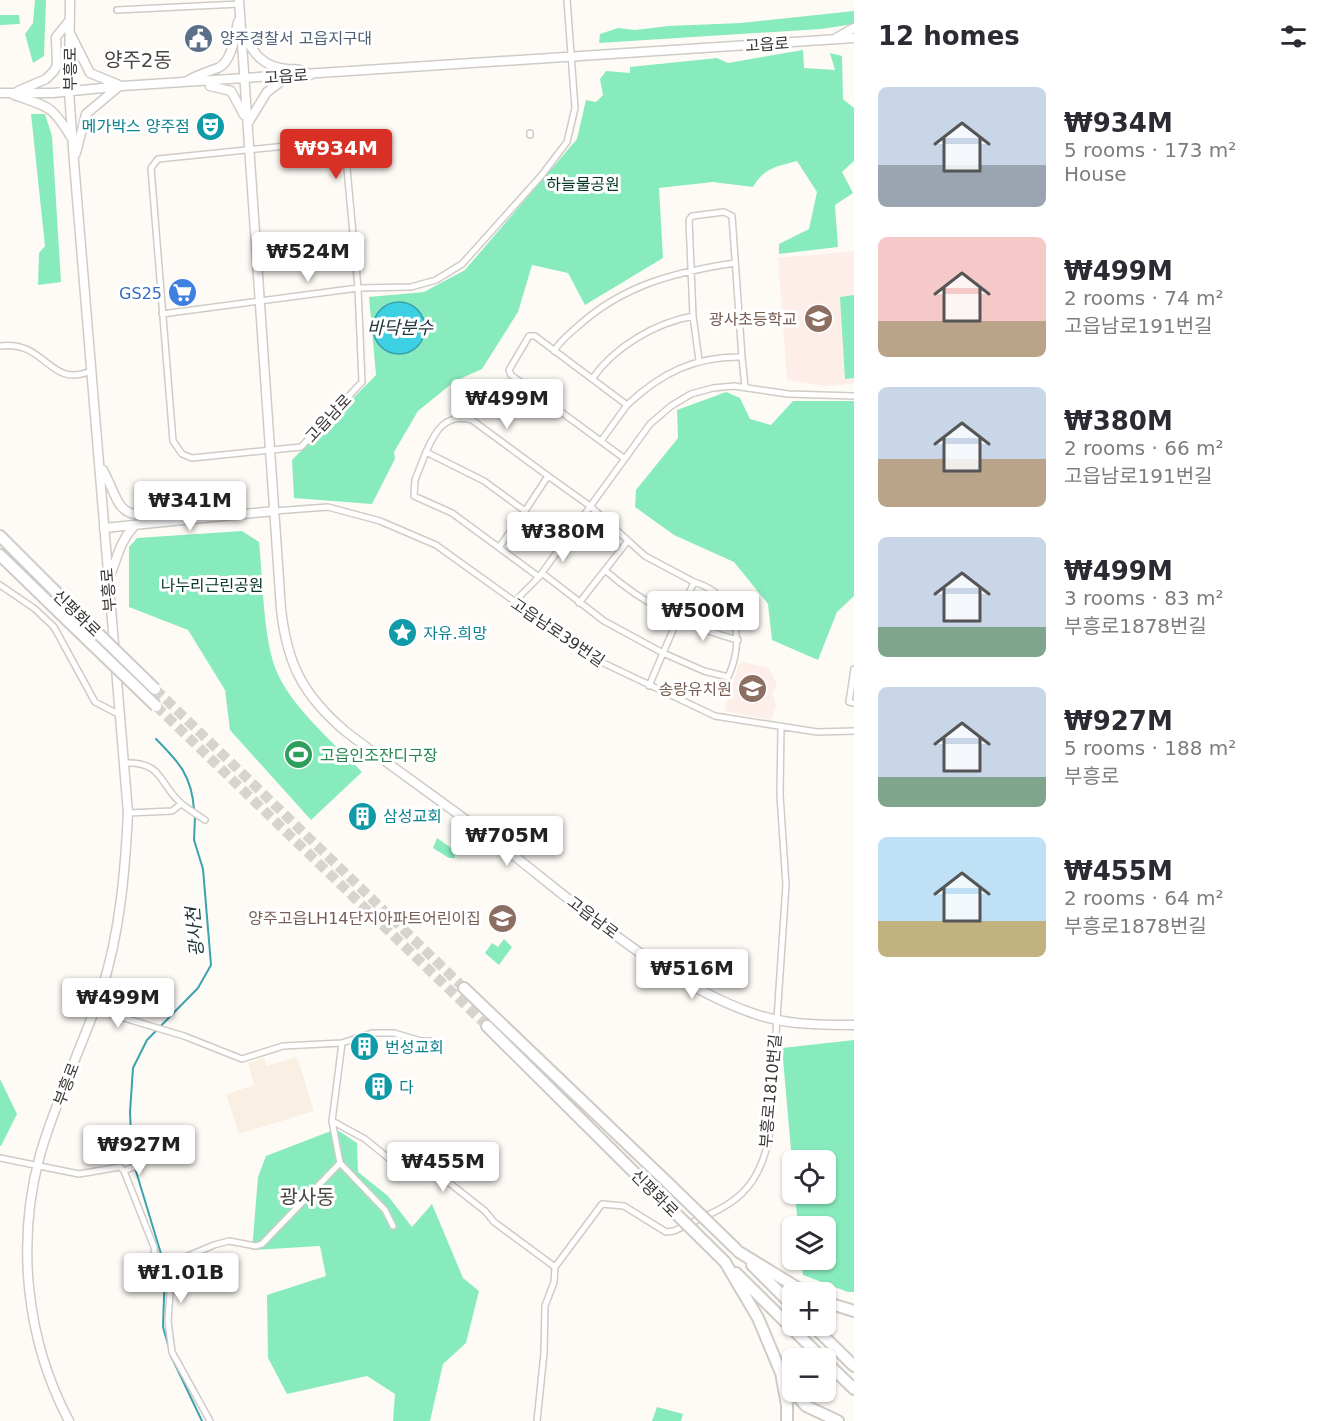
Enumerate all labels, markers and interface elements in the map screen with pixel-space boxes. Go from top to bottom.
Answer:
icon: filters [1277,20,1310,53]
text: 12 homes [878,21,1020,51]
public building icon: 양주경찰서 고읍지구대 [183,22,215,54]
place label: 양주경찰서 고읍지구대 [220,29,372,48]
street label: 고읍로 [744,33,790,56]
street label: 부흥로 [61,47,80,91]
district label: 양주2동 [104,48,172,72]
street label: 고읍로 [263,65,309,88]
text: ₩934M [1064,108,1173,138]
theatre icon: 메가박스 양주점 [195,110,227,142]
icon: home [926,111,998,183]
place label: 메가박스 양주점 [82,117,190,136]
pin: ₩934M [294,129,378,180]
text: ₩934M [294,136,378,160]
text: 5 rooms · 173 m² [1064,138,1236,162]
text: House [1064,162,1127,186]
park label: 하늘물공원 [546,175,620,194]
pin: ₩524M [266,232,350,283]
text: ₩524M [266,239,350,263]
text: ₩499M [1064,256,1173,286]
icon: home [926,261,998,333]
supermarket icon: GS25 [167,277,199,309]
place label: GS25 [119,284,162,303]
text: 2 rooms · 74 m² [1064,286,1224,310]
school or university icon: 광사초등학교 [802,303,834,335]
place label: 광사초등학교 [709,310,797,329]
text: 고읍남로191번길 [1064,314,1213,338]
water label: 바닥분수 [367,317,435,338]
pin: ₩499M [465,379,549,430]
text: ₩499M [465,386,549,410]
street label: 고읍남로 [301,390,356,446]
text: ₩380M [1064,406,1173,436]
icon: home [926,411,998,483]
text: 2 rooms · 66 m² [1064,436,1224,460]
text: 고읍남로191번길 [1064,464,1213,488]
pin: ₩341M [148,481,232,532]
text: ₩341M [148,488,232,512]
pin: ₩380M [521,512,605,563]
text: ₩380M [521,519,605,543]
text: ₩499M [1064,556,1173,586]
icon: home [926,561,998,633]
street label: 부흥로 [97,567,120,613]
park label: 나누리근린공원 [160,576,264,595]
street label: 신평화로 [49,586,105,641]
text: 3 rooms · 83 m² [1064,586,1224,610]
pin: ₩500M [661,591,745,642]
street label: 고읍남로39번길 [507,594,608,671]
text: ₩500M [661,598,745,622]
text: 부흥로1878번길 [1064,614,1207,638]
place icon: 자유.희망 [386,617,418,649]
place label: 자유.희망 [423,624,487,643]
school or university icon: 송랑유치원 [737,673,769,705]
place label: 송랑유치원 [658,680,732,699]
text: ₩927M [1064,706,1173,736]
icon: home [926,711,998,783]
text: 5 rooms · 188 m² [1064,736,1236,760]
sports icon: 고읍인조잔디구장 [283,739,315,771]
place label: 고읍인조잔디구장 [320,746,438,765]
text: 부흥로 [1064,764,1119,788]
building icon: 삼성교회 [346,800,378,832]
place label: 삼성교회 [383,807,442,826]
pin: ₩705M [465,816,549,867]
text: ₩705M [465,823,549,847]
text: ₩455M [1064,856,1173,886]
icon: home [926,861,998,933]
text: 2 rooms · 64 m² [1064,886,1224,910]
street label: 고읍남로 [563,892,622,943]
school or university icon: 양주고읍LH14단지아파트어린이집 [486,902,518,934]
water label: 광사천 [182,904,207,958]
place label: 양주고읍LH14단지아파트어린이집 [248,909,481,928]
text: 부흥로1878번길 [1064,914,1207,938]
pin: ₩516M [650,949,734,1000]
text: ₩516M [650,956,734,980]
pin: ₩499M [76,978,160,1029]
text: ₩499M [76,985,160,1009]
building icon: 번성교회 [348,1031,380,1063]
street label: 부흥로1810번길 [756,1033,785,1149]
place label: 번성교회 [385,1038,444,1057]
street label: 부흥로 [50,1060,83,1108]
building icon: 다 [362,1071,394,1103]
place label: 다 [399,1078,414,1097]
pin: ₩927M [97,1125,181,1176]
text: ₩927M [97,1132,181,1156]
pin: ₩455M [401,1142,485,1193]
text: ₩455M [401,1149,485,1173]
map controls [782,1150,836,1402]
button: locate [782,1150,836,1204]
street label: 신평화로 [627,1166,682,1221]
district label: 광사동 [279,1185,335,1209]
button: layers [782,1216,836,1270]
pin: ₩1.01B [132,1253,230,1304]
text: ₩1.01B [138,1260,224,1284]
button: + [782,1282,836,1336]
button: − [782,1348,836,1402]

